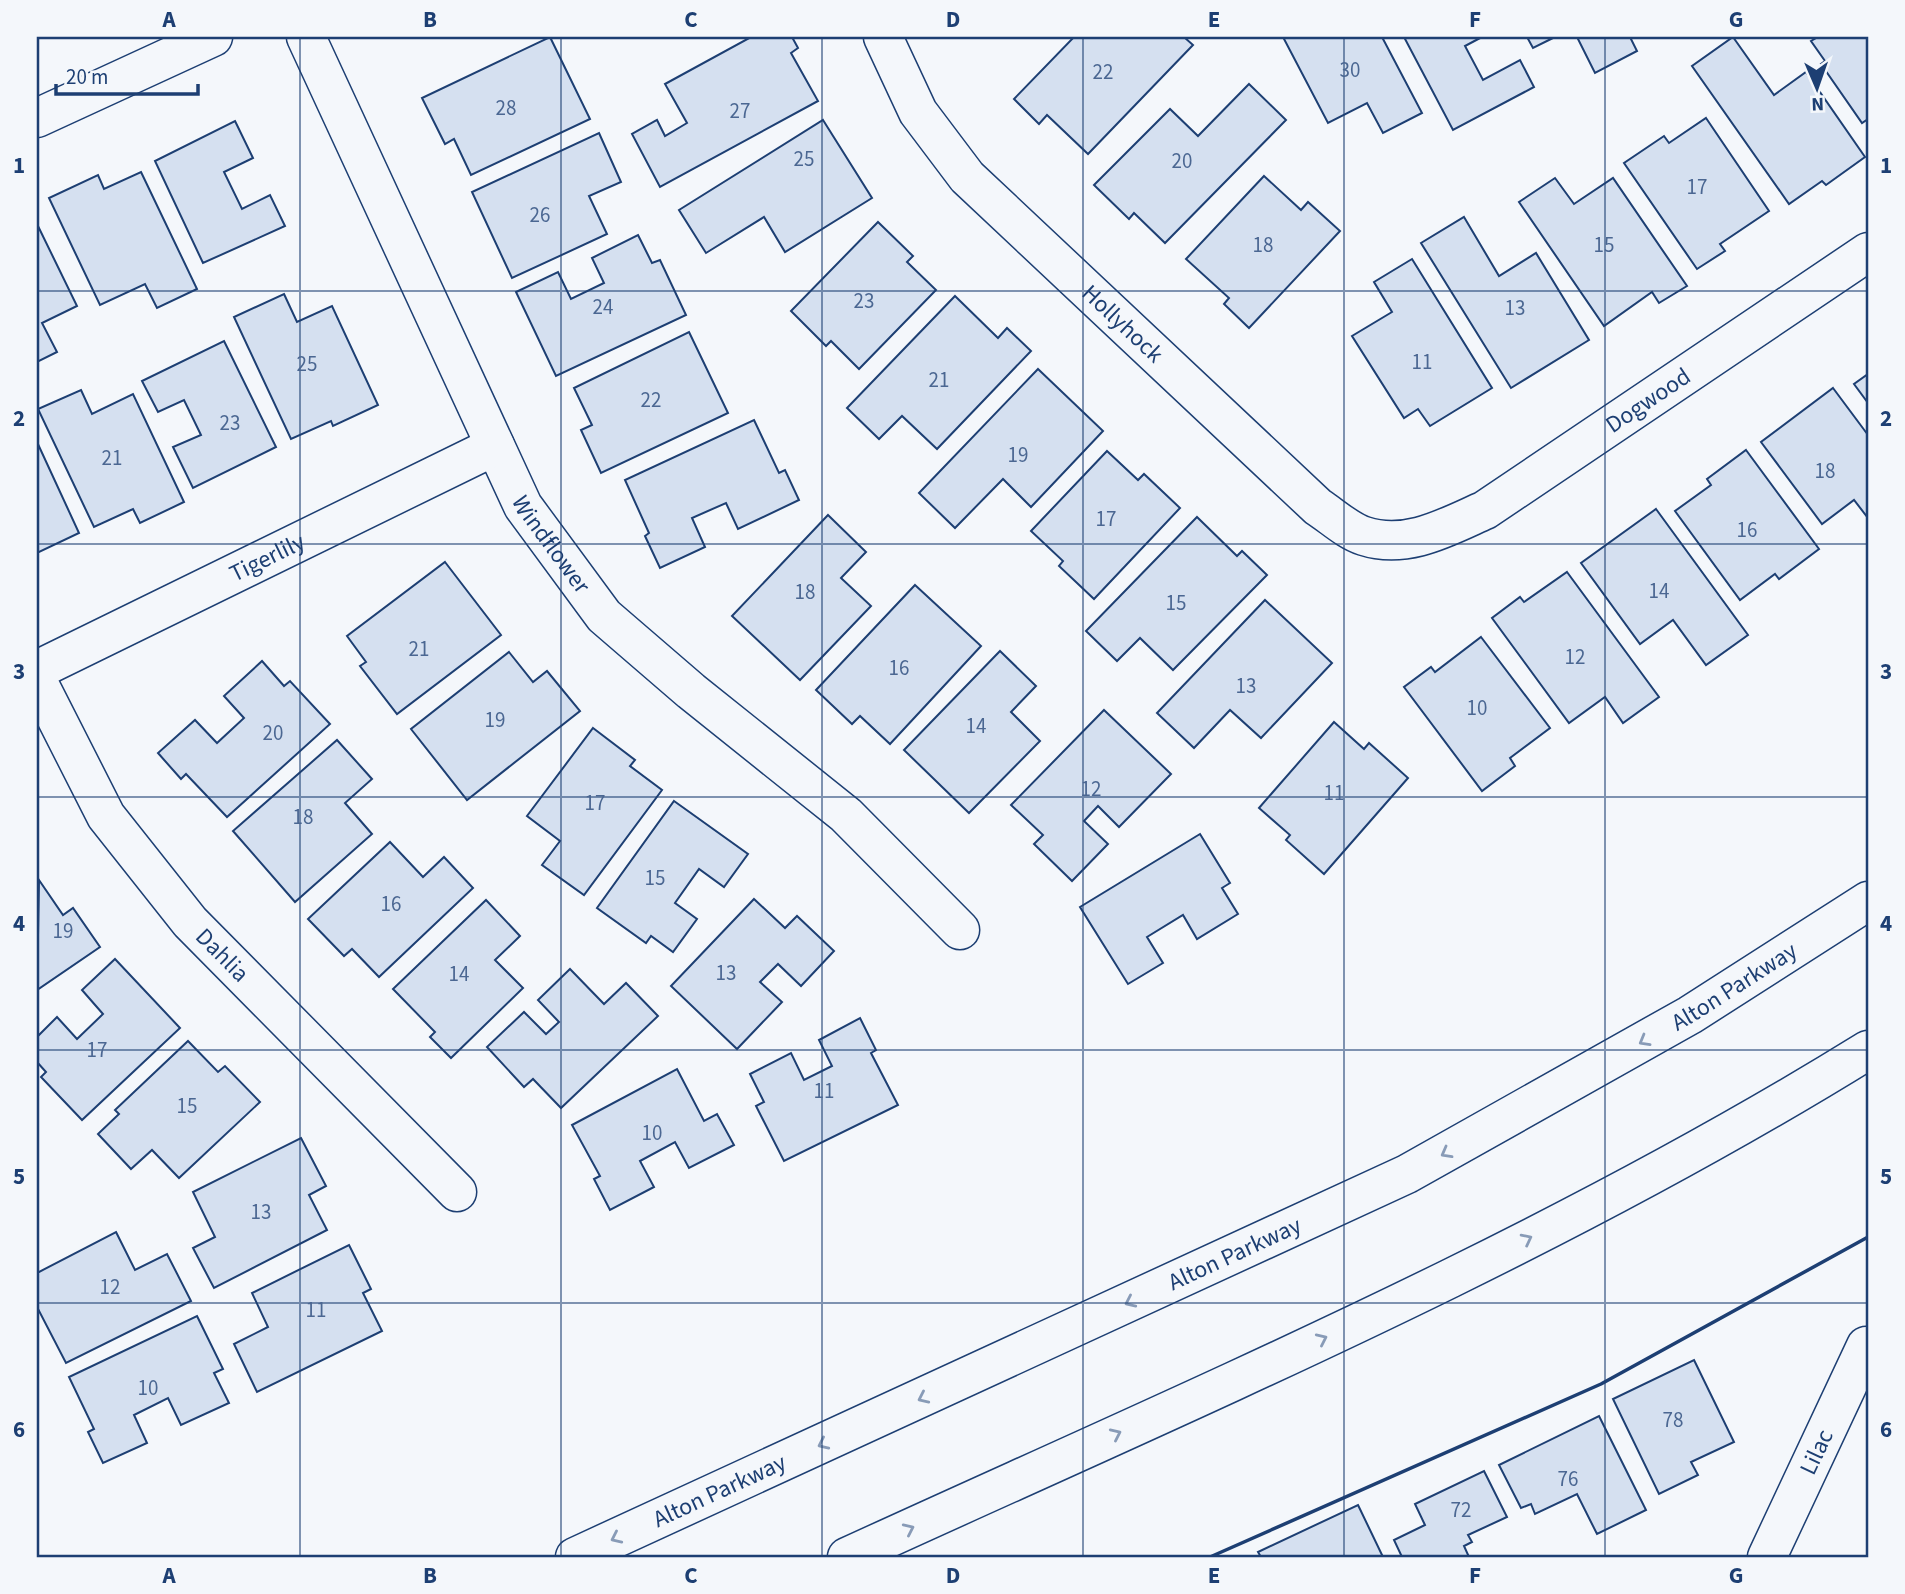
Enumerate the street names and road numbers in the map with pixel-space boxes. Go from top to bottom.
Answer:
street label: Hollyhock [1074,276,1171,371]
street label: Dogwood [1599,359,1698,442]
street label: Windflower [502,490,599,601]
street label: Tigerlily [223,525,311,591]
street label: Dahlia [187,920,257,990]
street label: Alton Parkway [1665,934,1804,1040]
street label: Alton Parkway [1162,1208,1307,1300]
street label: Lilac [1791,1424,1843,1481]
street label: Alton Parkway [647,1445,792,1537]

